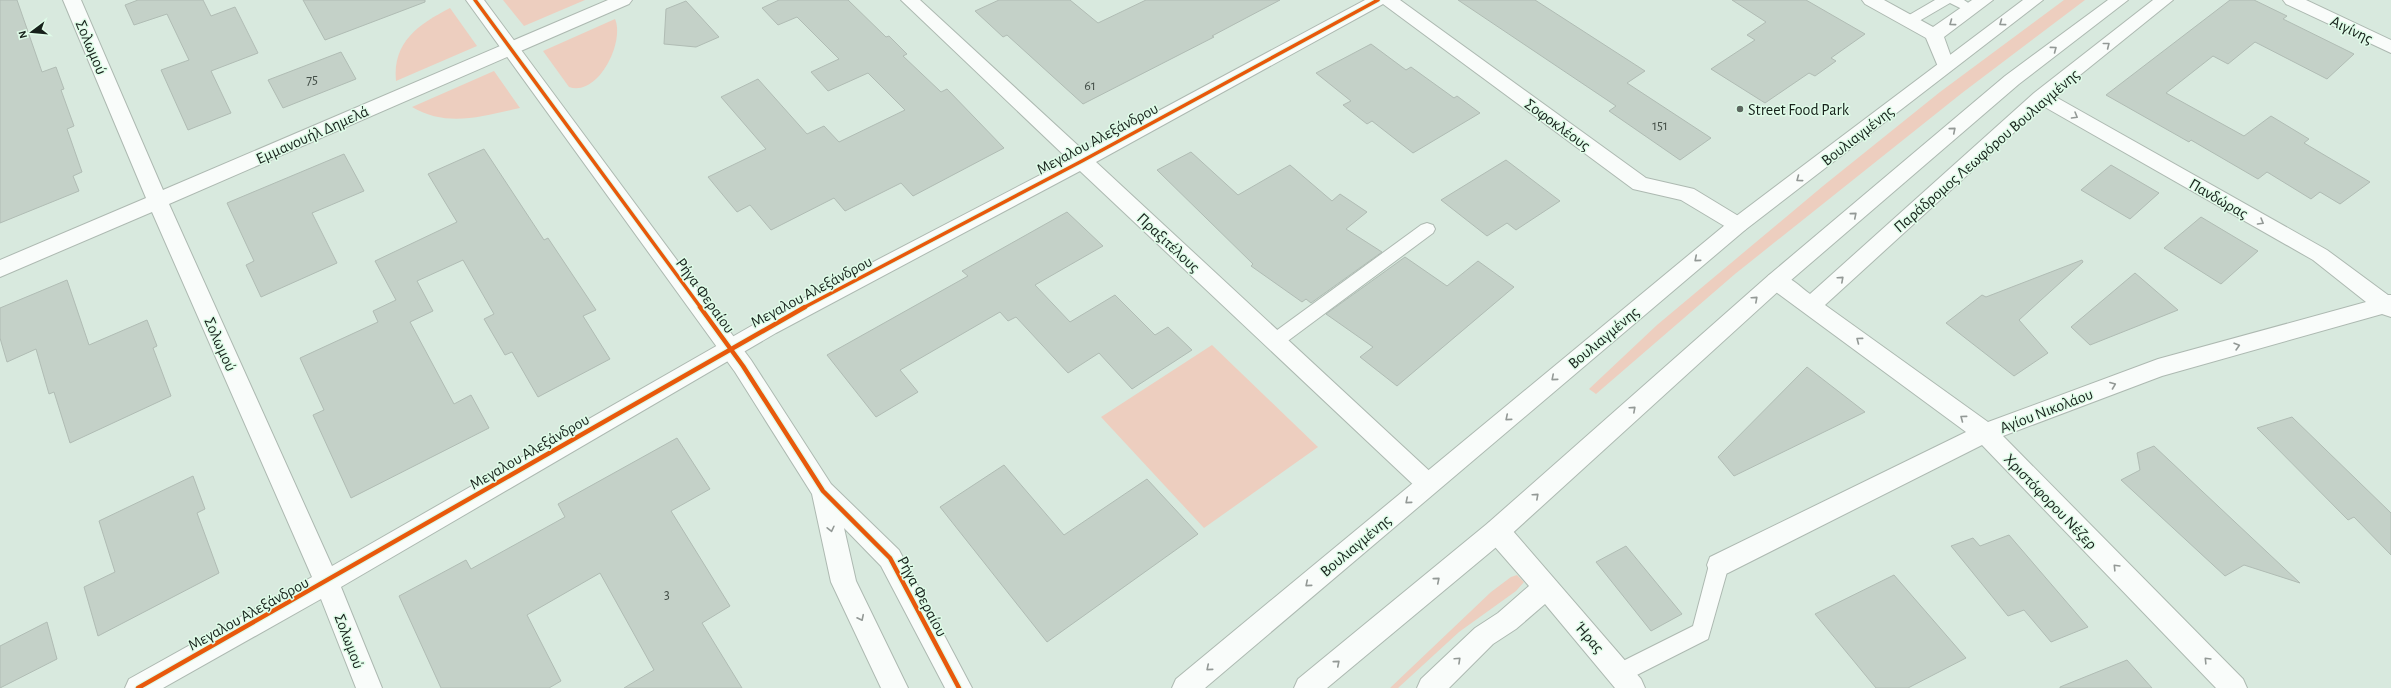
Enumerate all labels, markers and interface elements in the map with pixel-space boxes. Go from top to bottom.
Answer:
north arrow [12,12,52,52]
street label: Αιγίνης [2327,13,2375,48]
street label: Σολωμού [73,18,110,77]
one-way arrow [1949,18,1956,25]
one-way arrow [2000,18,2007,25]
text: N [17,29,29,40]
one-way arrow [2102,43,2109,50]
one-way arrow [2050,46,2057,54]
street label: Παράδρομος Λεωφόρου Βουλιαγμένης [1891,66,2083,236]
house number: 75 [306,73,318,87]
house number: 61 [1084,79,1096,93]
street label: Σοφοκλέους [1521,96,1593,155]
street label: Μεγαλου Αλεξάνδρου [1034,100,1161,178]
place label: Street Food Park [1748,102,1850,118]
street label: Εμμανουήλ Δημελά [254,103,371,167]
street label: Βουλιαγμένης [1819,103,1897,170]
marker: Street Food Park [1735,104,1745,114]
one-way arrow [2071,112,2078,119]
house number: 151 [1652,119,1668,133]
one-way arrow [1948,128,1955,135]
one-way arrow [1797,174,1804,181]
street label: Πανδώρας [2186,176,2251,223]
street label: Πραξιτέλους [1133,210,1203,276]
one-way arrow [1849,212,1856,219]
one-way arrow [2257,217,2264,224]
street label: Μεγαλου Αλεξάνδρου [748,253,875,331]
one-way arrow [1694,254,1701,261]
street label: Ρήγα Φεραίου [673,255,738,336]
one-way arrow [1836,276,1844,284]
one-way arrow [1750,297,1758,304]
street label: Βουλιαγμένης [1565,304,1643,373]
street label: Σολωμού [201,315,239,374]
one-way arrow [1857,338,1864,345]
one-way arrow [2233,342,2240,351]
one-way arrow [1552,374,1559,381]
one-way arrow [2109,382,2116,390]
street label: Αγίου Νικολάου [1998,386,2095,436]
one-way arrow [1628,406,1636,414]
street label: Μεγαλου Αλεξάνδρου [467,411,592,493]
one-way arrow [1505,413,1512,420]
one-way arrow [1961,416,1968,423]
street label: Χριστόφορου Νέζερ [2001,451,2100,553]
one-way arrow [1531,493,1539,500]
one-way arrow [1405,497,1413,504]
street label: Βουλιαγμένης [1317,512,1395,581]
one-way arrow [827,526,835,532]
street label: Ρήγα Φεραίου [894,554,950,639]
one-way arrow [2113,564,2121,572]
street label: Μεγαλου Αλεξάνδρου [185,574,311,654]
one-way arrow [1433,578,1440,585]
one-way arrow [1306,580,1313,587]
house number: 3 [664,588,670,602]
street label: Σολωμού [331,612,367,671]
one-way arrow [856,613,864,621]
street label: Ήρας [1571,619,1607,657]
one-way arrow [2204,657,2212,665]
one-way arrow [1453,658,1460,665]
one-way arrow [1333,661,1340,668]
one-way arrow [1206,663,1213,670]

